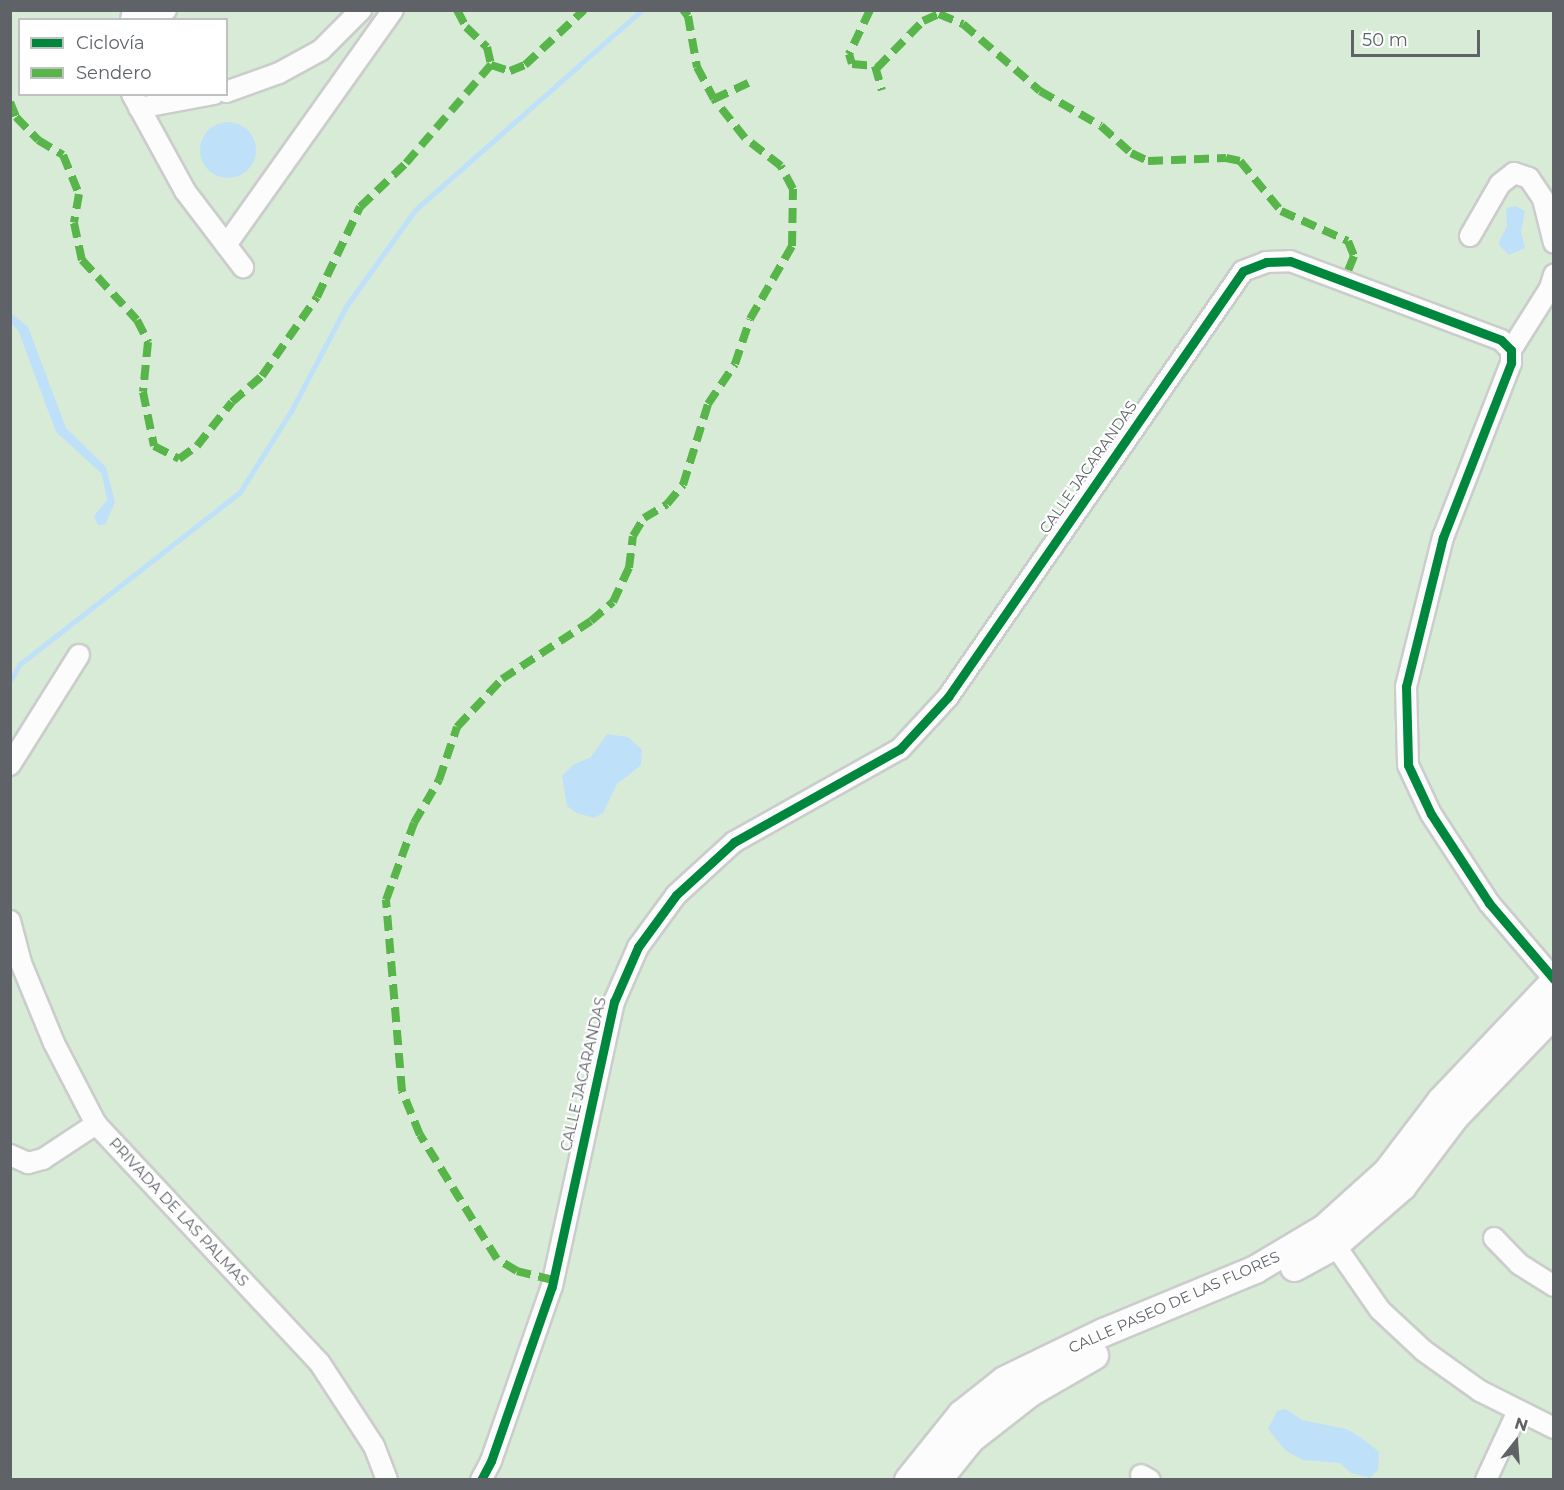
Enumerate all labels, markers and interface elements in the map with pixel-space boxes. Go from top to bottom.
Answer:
legend [18,18,228,96]
scale bar [1354,18,1483,56]
text: 50 m [1362,29,1408,51]
text: Ciclovía [76,32,145,54]
text: Sendero [76,62,151,84]
street label: CALLE JACARANDAS [1035,397,1141,537]
street label: CALLE JACARANDAS [556,995,610,1153]
street label: PRIVADA DE LAS PALMAS [105,1134,253,1290]
street label: CALLE PASEO DE LAS FLORES [1066,1247,1282,1357]
north arrow [1486,1412,1546,1472]
text: N [1512,1413,1530,1435]

